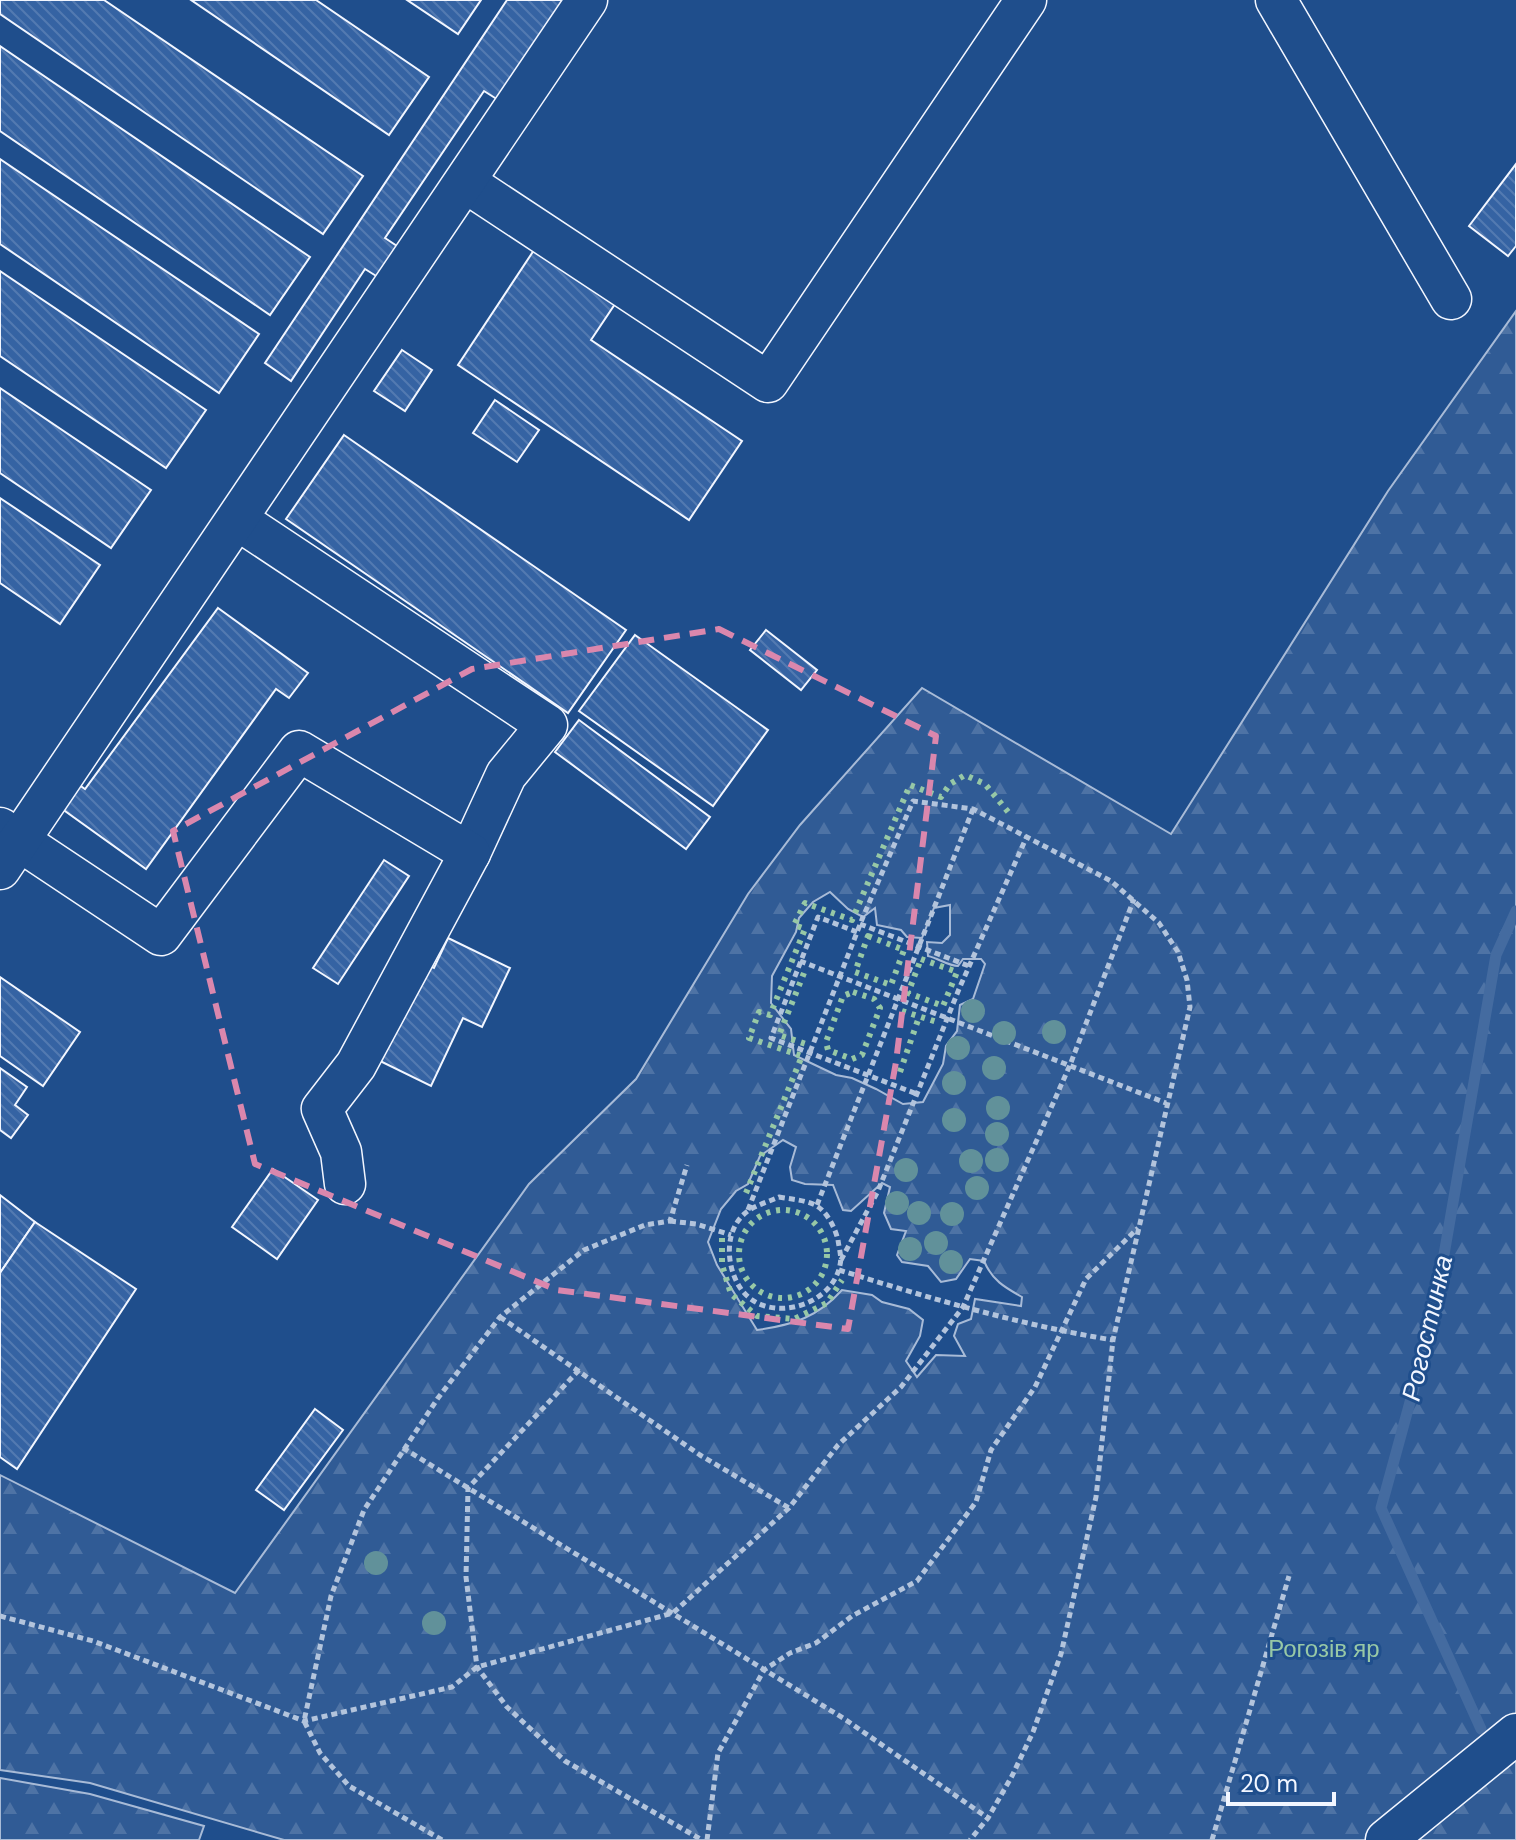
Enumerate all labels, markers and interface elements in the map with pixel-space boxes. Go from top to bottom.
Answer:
water label: Рогостинка [1394,1252,1460,1404]
park label: Рогозів яр [1268,1633,1380,1664]
scale bar [1228,1756,1334,1806]
text: 20 m [1240,1768,1298,1799]

